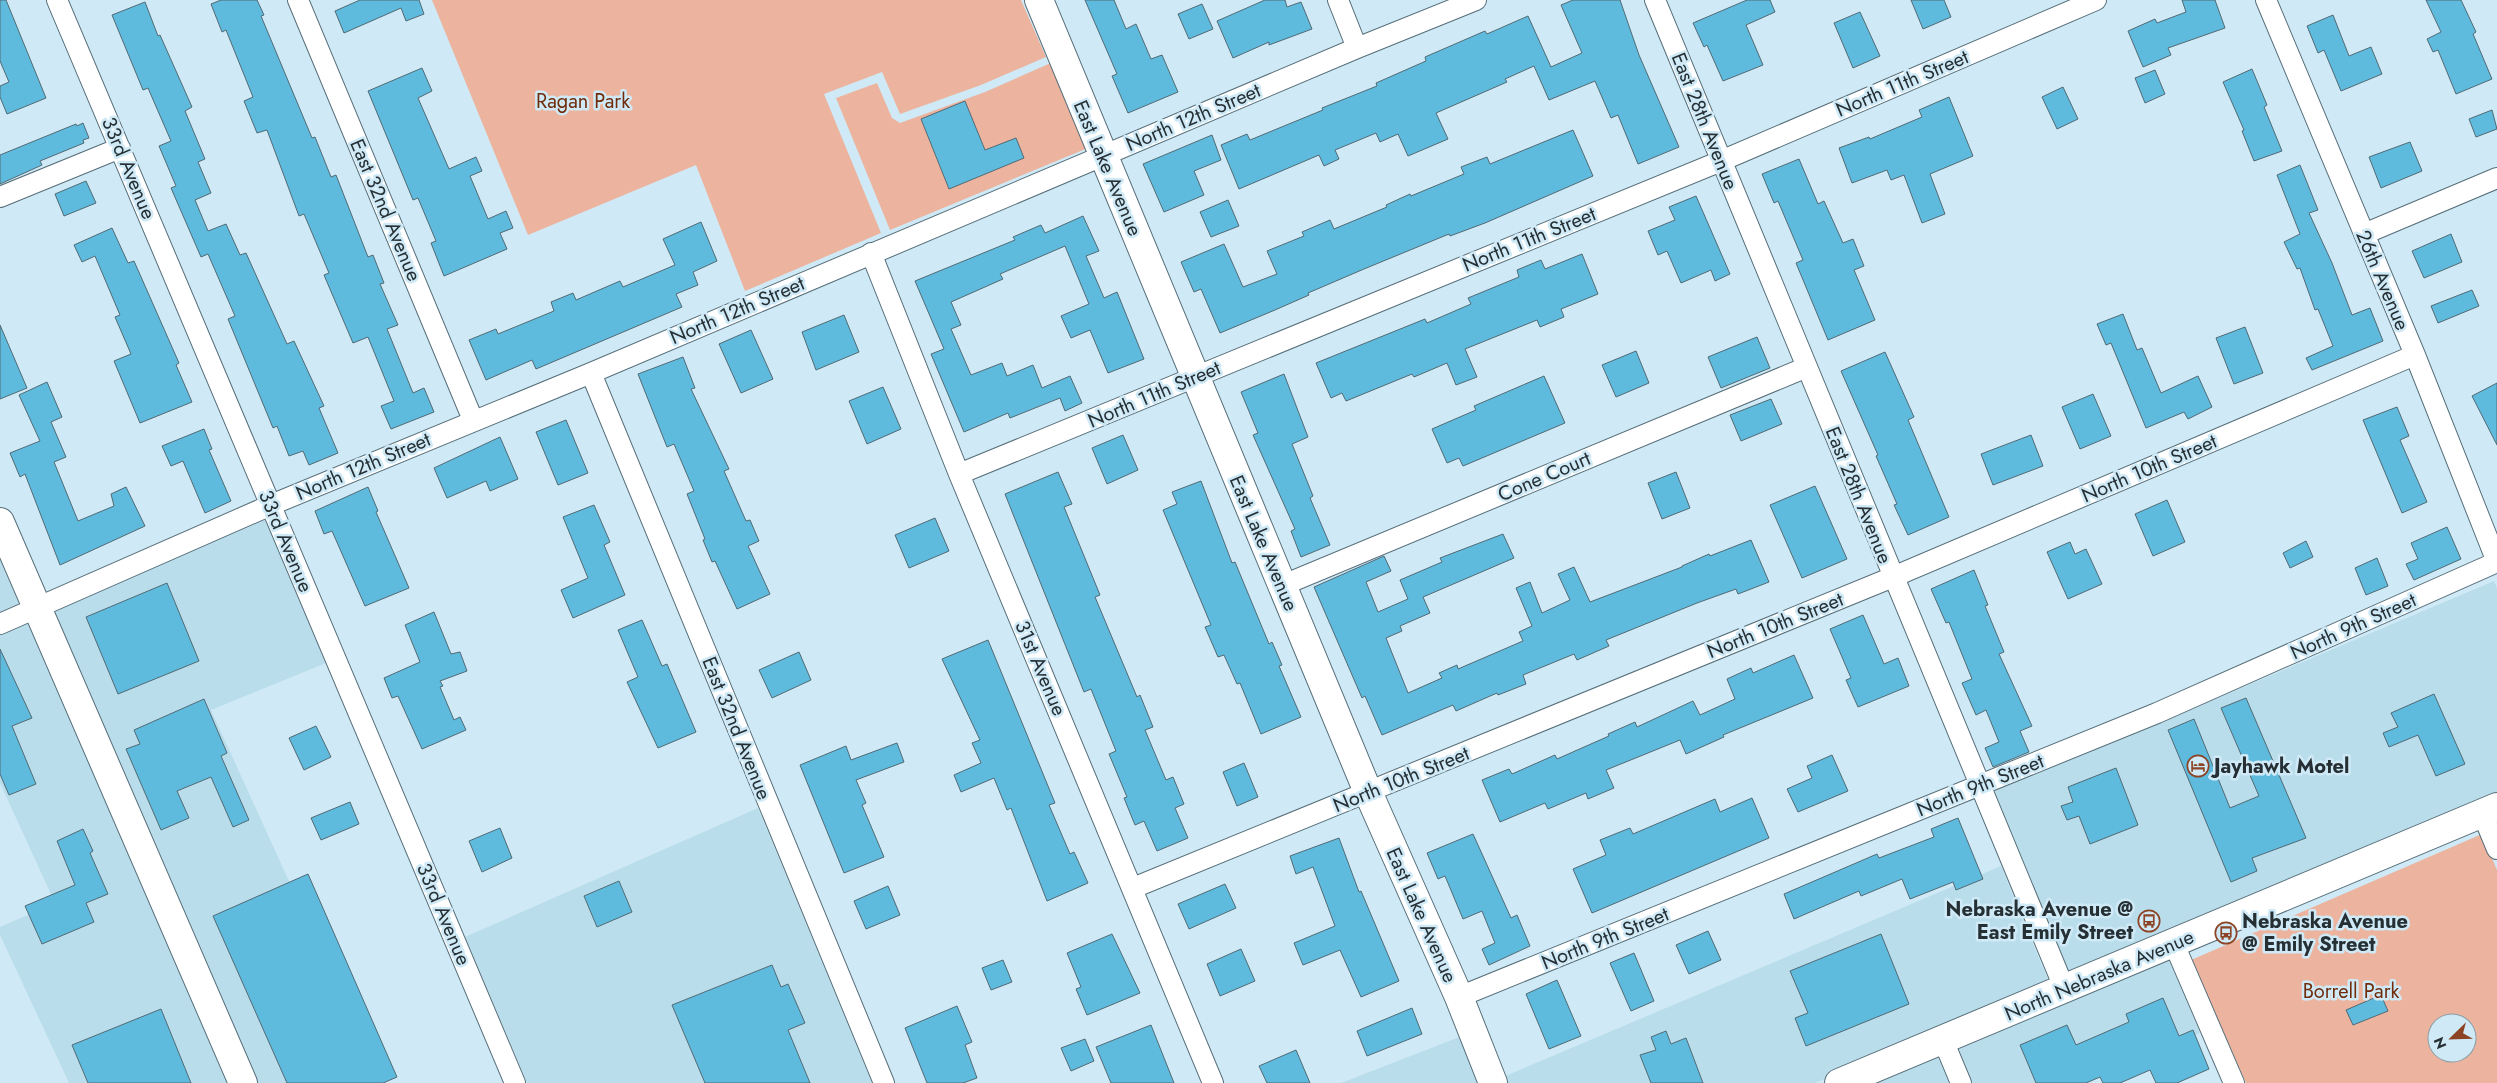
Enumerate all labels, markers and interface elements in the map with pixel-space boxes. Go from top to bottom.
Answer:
street label: North 11th Street [1831,42,1973,124]
street label: East 28th Avenue [1664,48,1745,194]
street label: North 12th Street [1121,76,1265,159]
park label: Ragan Park [536,87,630,116]
street label: East Lake Avenue [1066,96,1149,241]
street label: 33rd Avenue [94,113,163,224]
street label: East 32nd Avenue [342,135,429,286]
street label: North 11th Street [1458,199,1600,279]
street label: 26th Avenue [2348,226,2417,335]
street label: North 12th Street [665,269,809,352]
street label: North 11th Street [1083,353,1225,435]
street label: East 28th Avenue [1818,422,1899,568]
street label: North 12th Street [291,425,435,508]
street label: North 10th Street [2077,427,2222,510]
street label: Cone Court [1493,444,1595,509]
street label: East Lake Avenue [1222,471,1305,616]
street label: 33rd Avenue [251,486,320,597]
street label: North 10th Street [1703,585,1848,666]
street label: North 9th Street [2286,586,2421,667]
street label: 31st Avenue [1007,616,1074,720]
street label: East 32nd Avenue [695,652,778,804]
street label: North 10th Street [1329,739,1474,820]
street label: North 9th Street [1912,747,2048,824]
place label: Jayhawk Motel [2210,752,2349,781]
hotel icon: Jayhawk Motel [2186,754,2210,778]
street label: East Lake Avenue [1379,843,1464,987]
street label: 33rd Avenue [409,859,478,970]
place label: Nebraska Avenue @ East Emily Street [1946,895,2134,947]
street label: North 9th Street [1537,900,1673,977]
place label: Nebraska Avenue @ Emily Street [2242,907,2408,959]
bus stop icon: Nebraska Avenue @ East Emily Street [2137,909,2161,933]
bus stop icon: Nebraska Avenue @ Emily Street [2214,921,2238,945]
street label: North Nebraska Avenue [2000,922,2198,1028]
park label: Borrell Park [2303,977,2400,1006]
north arrow [2427,1013,2477,1063]
text: N [2429,1034,2451,1052]

